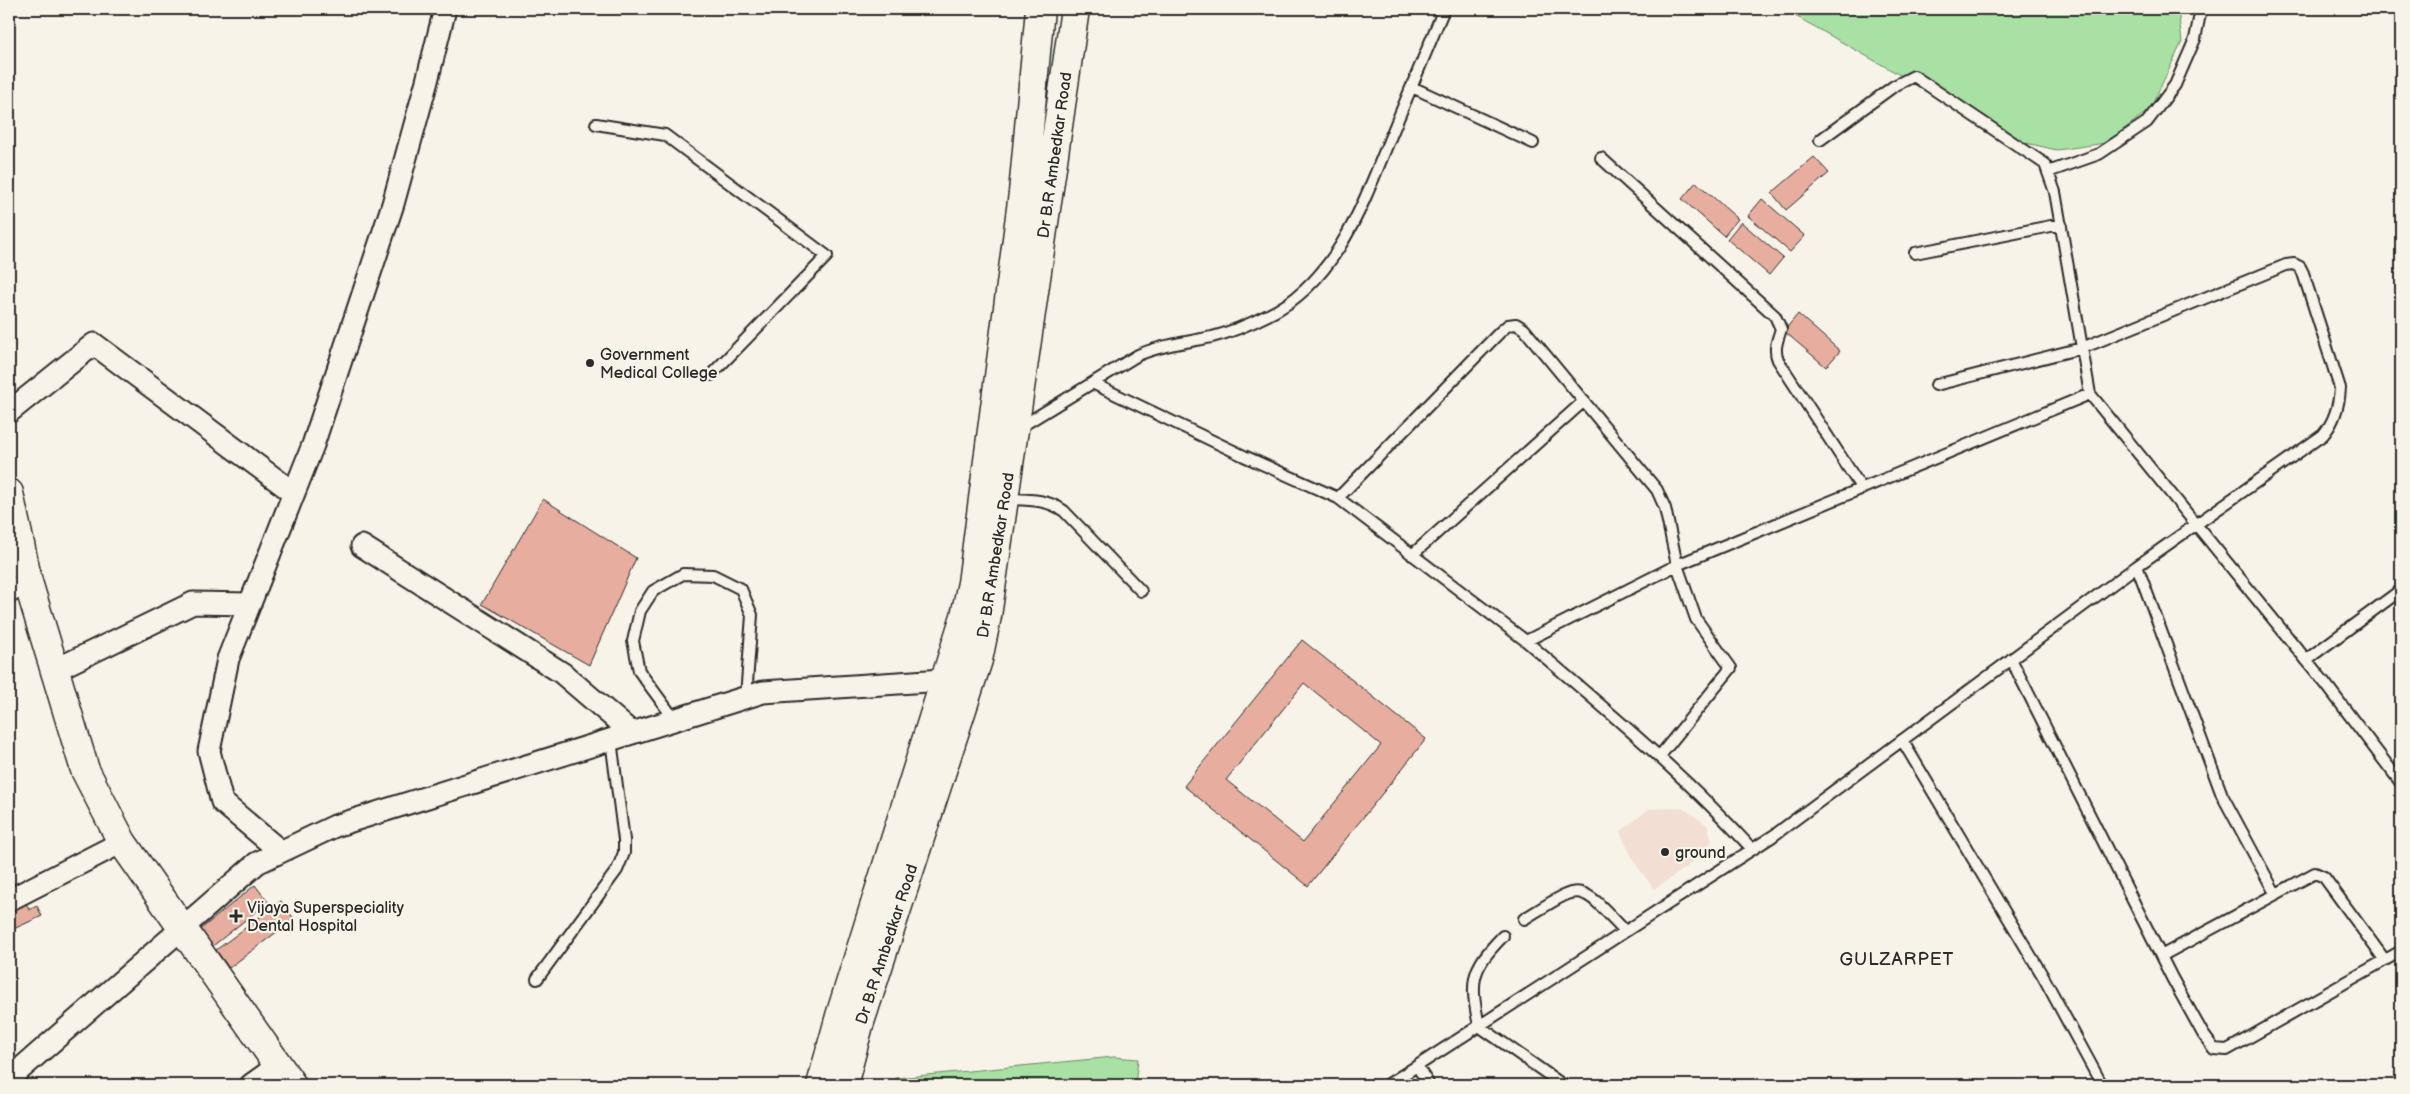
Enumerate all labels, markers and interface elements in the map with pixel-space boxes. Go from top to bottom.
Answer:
street label: Dr B.R Ambedkar Road [1034,71,1077,239]
place label: Government Medical College [600,346,718,383]
marker: Government Medical College [584,357,596,369]
street label: Dr B.R Ambedkar Road [974,471,1019,639]
place label: ground [1675,844,1726,863]
marker: ground [1659,846,1671,858]
street label: Dr B.R Ambedkar Road [853,862,922,1027]
place label: Vijaya Superspeciality Dental Hospital [247,899,405,936]
marker: Vijaya Superspeciality Dental Hospital [229,909,243,923]
district label: GULZARPET [1840,949,1954,970]

